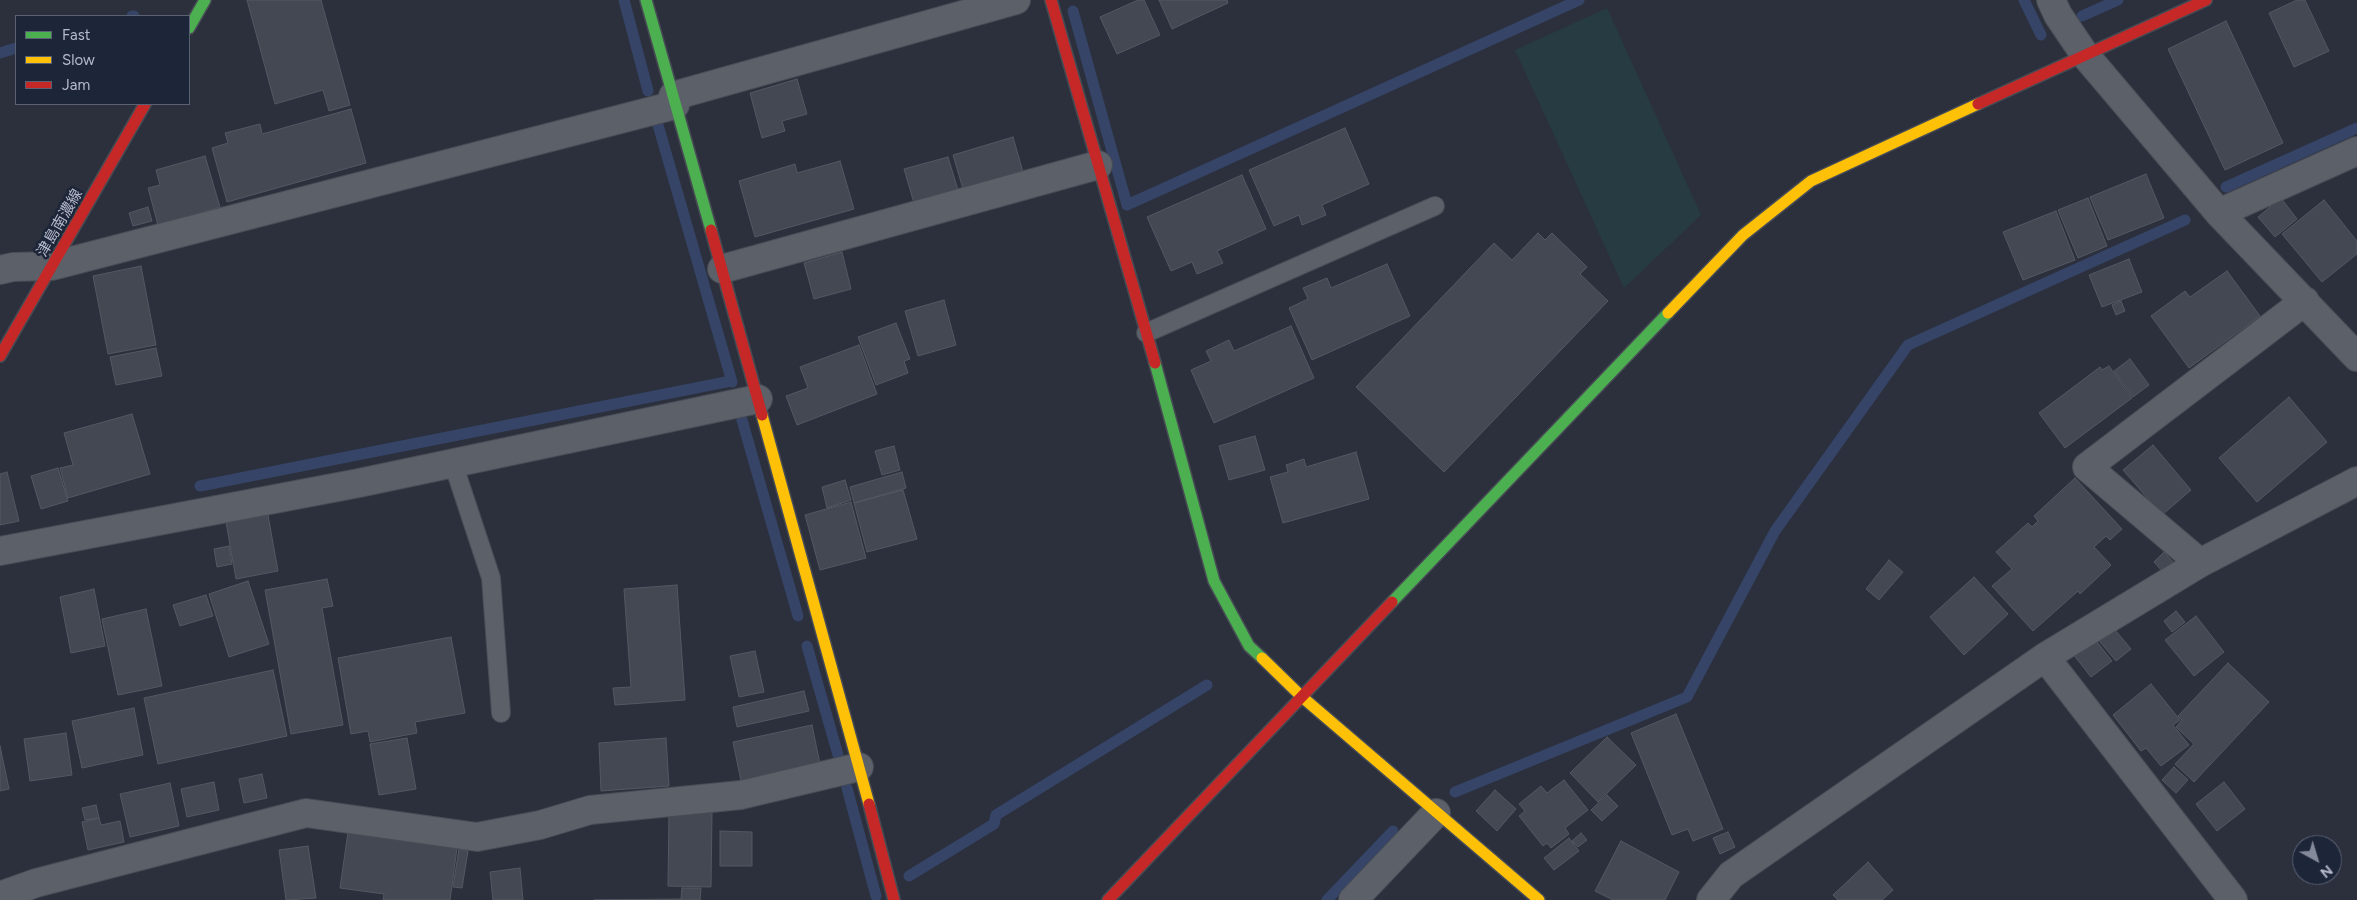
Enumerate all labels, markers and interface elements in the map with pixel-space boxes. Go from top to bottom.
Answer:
legend [15,15,190,105]
text: Fast [62,26,90,44]
text: Slow [62,51,95,69]
text: Jam [62,76,90,94]
street label: 津島南濃線 [33,186,87,260]
north arrow [2292,835,2342,885]
text: N [2317,861,2336,881]

